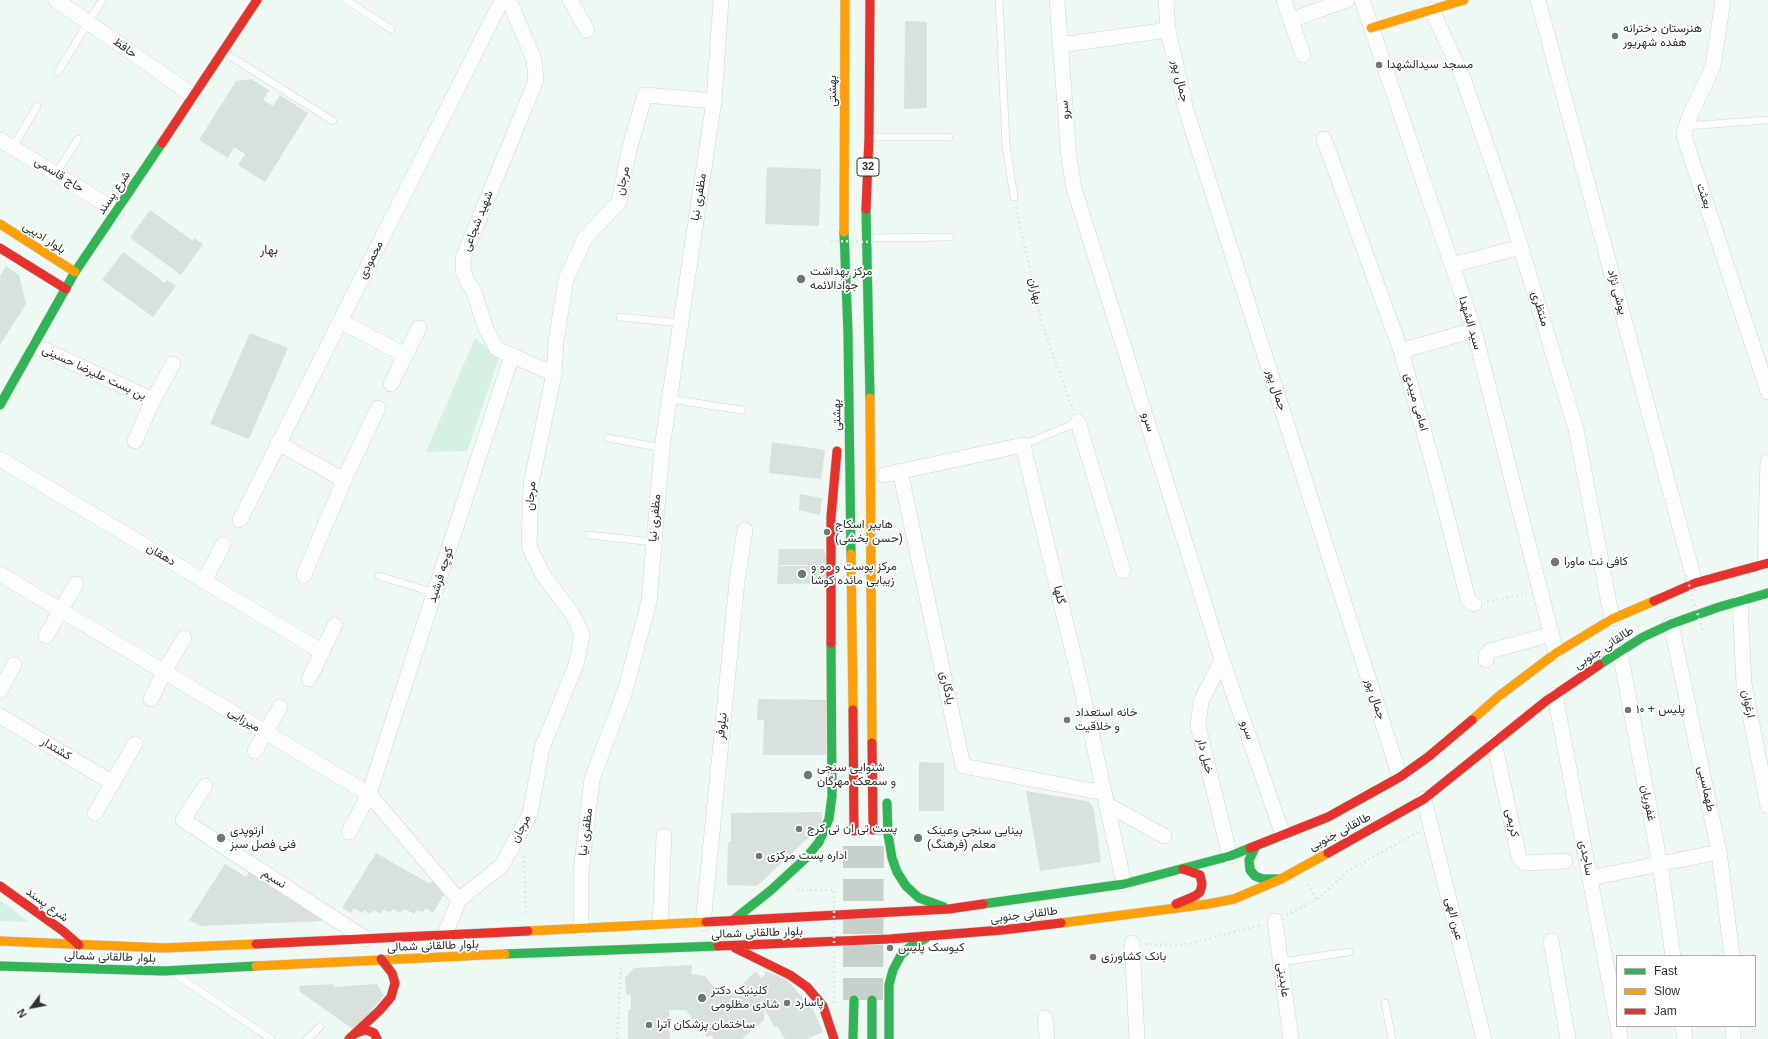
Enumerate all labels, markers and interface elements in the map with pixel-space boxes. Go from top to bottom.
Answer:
place label: هنرستان دخترانه هفده شهریور [1623,22,1702,50]
marker: هنرستان دخترانه هفده شهریور [1610,31,1620,41]
street label: حافظ [110,35,140,61]
street label: جمال پور [1168,58,1192,104]
place label: مسجد سیدالشهدا [1387,58,1473,72]
marker: مسجد سیدالشهدا [1374,60,1384,70]
street label: بهشتى [826,75,840,107]
street label: سرو [1057,100,1073,120]
street label: حاج قاسمی [32,154,86,196]
road number: 32 [857,158,879,176]
street label: مرجان [613,165,633,197]
street label: شرع پسند [94,169,134,217]
street label: مظفری نیا [688,172,710,222]
street label: بعثت [1693,181,1715,211]
street label: شهید شجاعی [459,188,497,254]
street label: بلوار ادیبی [20,219,68,257]
street label: محمودی [355,238,387,282]
district label: بهار [260,242,278,258]
place label: مرکز بهداشت جوادالائمه [810,265,873,293]
street label: یوشی نژاد [1604,268,1630,316]
marker: مرکز بهداشت جوادالائمه [795,273,807,285]
street label: بهاران [1025,276,1045,306]
street label: منتظری [1528,290,1552,328]
street label: سید الشهدا [1455,295,1485,351]
street label: بن بست علیرضا حسینی [40,343,148,403]
street label: جمال پور [1263,367,1289,413]
street label: امامی میبدی [1401,371,1431,433]
street label: بهشتى [830,399,844,431]
street label: سرو [1138,411,1158,433]
street label: مرجان [523,481,539,511]
street label: مظفری نیا [646,494,664,542]
place label: هایپر اسکاج (حسن بخشی) [835,518,903,546]
marker: هایپر اسکاج (حسن بخشی) [822,527,832,537]
street label: دهقان [144,541,178,569]
street label: كوچه فرشيد [425,545,457,605]
place label: کافی نت ماورا [1564,555,1628,569]
marker: کافی نت ماورا [1549,556,1561,568]
place label: مرکز پوست و مو و زیبایی مائده کوشا [811,560,897,588]
marker: مرکز پوست و مو و زیبایی مائده کوشا [796,568,808,580]
street label: گلها [1050,584,1068,606]
street label: طالقانی جنوبی [1572,623,1636,673]
street label: یادگاری [936,670,958,706]
street label: جمال پور [1362,676,1388,722]
street label: ارغوان [1738,689,1758,719]
place label: پلیس + ۱۰ [1636,703,1685,717]
street label: میرزایی [225,705,263,735]
marker: پلیس + ۱۰ [1623,705,1633,715]
place label: خانه استعداد و خلاقیت [1075,706,1137,734]
street label: نیلوفر [713,712,731,740]
marker: خانه استعداد و خلاقیت [1062,715,1072,725]
street label: سرو [1237,719,1257,741]
street label: کشتدار [38,734,74,764]
street label: خیل دار [1194,736,1216,776]
place label: شنوایی سنجی و سمعک مهرگان [817,761,896,789]
street label: طهماسبی [1694,765,1718,813]
marker: شنوایی سنجی و سمعک مهرگان [802,769,814,781]
street label: غفوریان [1637,784,1659,822]
street label: مظفری نیا [576,807,596,857]
street label: کریمی [1502,808,1522,838]
street label: طالقانی جنوبی [1307,810,1373,854]
street label: مرجان [508,813,534,845]
place label: پست تی ان تی کرج [807,822,897,836]
place label: ارتوپدی فنی فصل سبز [230,824,296,852]
marker: پست تی ان تی کرج [794,824,804,834]
place label: بینایی سنجی وعینک معلم (فرهنگ) [927,824,1023,852]
marker: ارتوپدی فنی فصل سبز [215,832,227,844]
marker: بینایی سنجی وعینک معلم (فرهنگ) [912,832,924,844]
street label: ساجدی [1576,839,1596,877]
place label: اداره پست مرکزی [767,849,847,863]
marker: اداره پست مرکزی [754,851,764,861]
street label: نسیم [259,866,289,892]
street label: شرع پسند [23,885,71,925]
street label: عین الهی [1442,896,1466,942]
street label: طالقانی جنوبی [989,904,1059,926]
street label: بلوار طالقانی شمالی [711,924,803,942]
street label: بلوار طالقانی شمالی [387,937,479,955]
place label: کیوسک پلیس [898,941,965,955]
marker: کیوسک پلیس [885,943,895,953]
street label: بلوار طالقانی شمالی [64,948,156,966]
place label: بانک کشاورزی [1101,950,1166,964]
marker: بانک کشاورزی [1088,952,1098,962]
legend [1616,955,1756,1027]
street label: عابدینی [1273,962,1293,998]
text: Fast [1654,964,1677,978]
place label: کلینیک دکتر شادی مظلومی [711,984,779,1012]
text: Slow [1654,984,1680,998]
north arrow [12,987,52,1027]
marker: کلینیک دکتر شادی مظلومی [696,992,708,1004]
place label: پاسارد [795,996,823,1010]
marker: پاسارد [782,998,792,1008]
text: Jam [1654,1004,1677,1018]
text: N [15,1007,29,1020]
place label: ساختمان پزشکان آترا [657,1018,755,1032]
marker: ساختمان پزشکان آترا [644,1020,654,1030]

